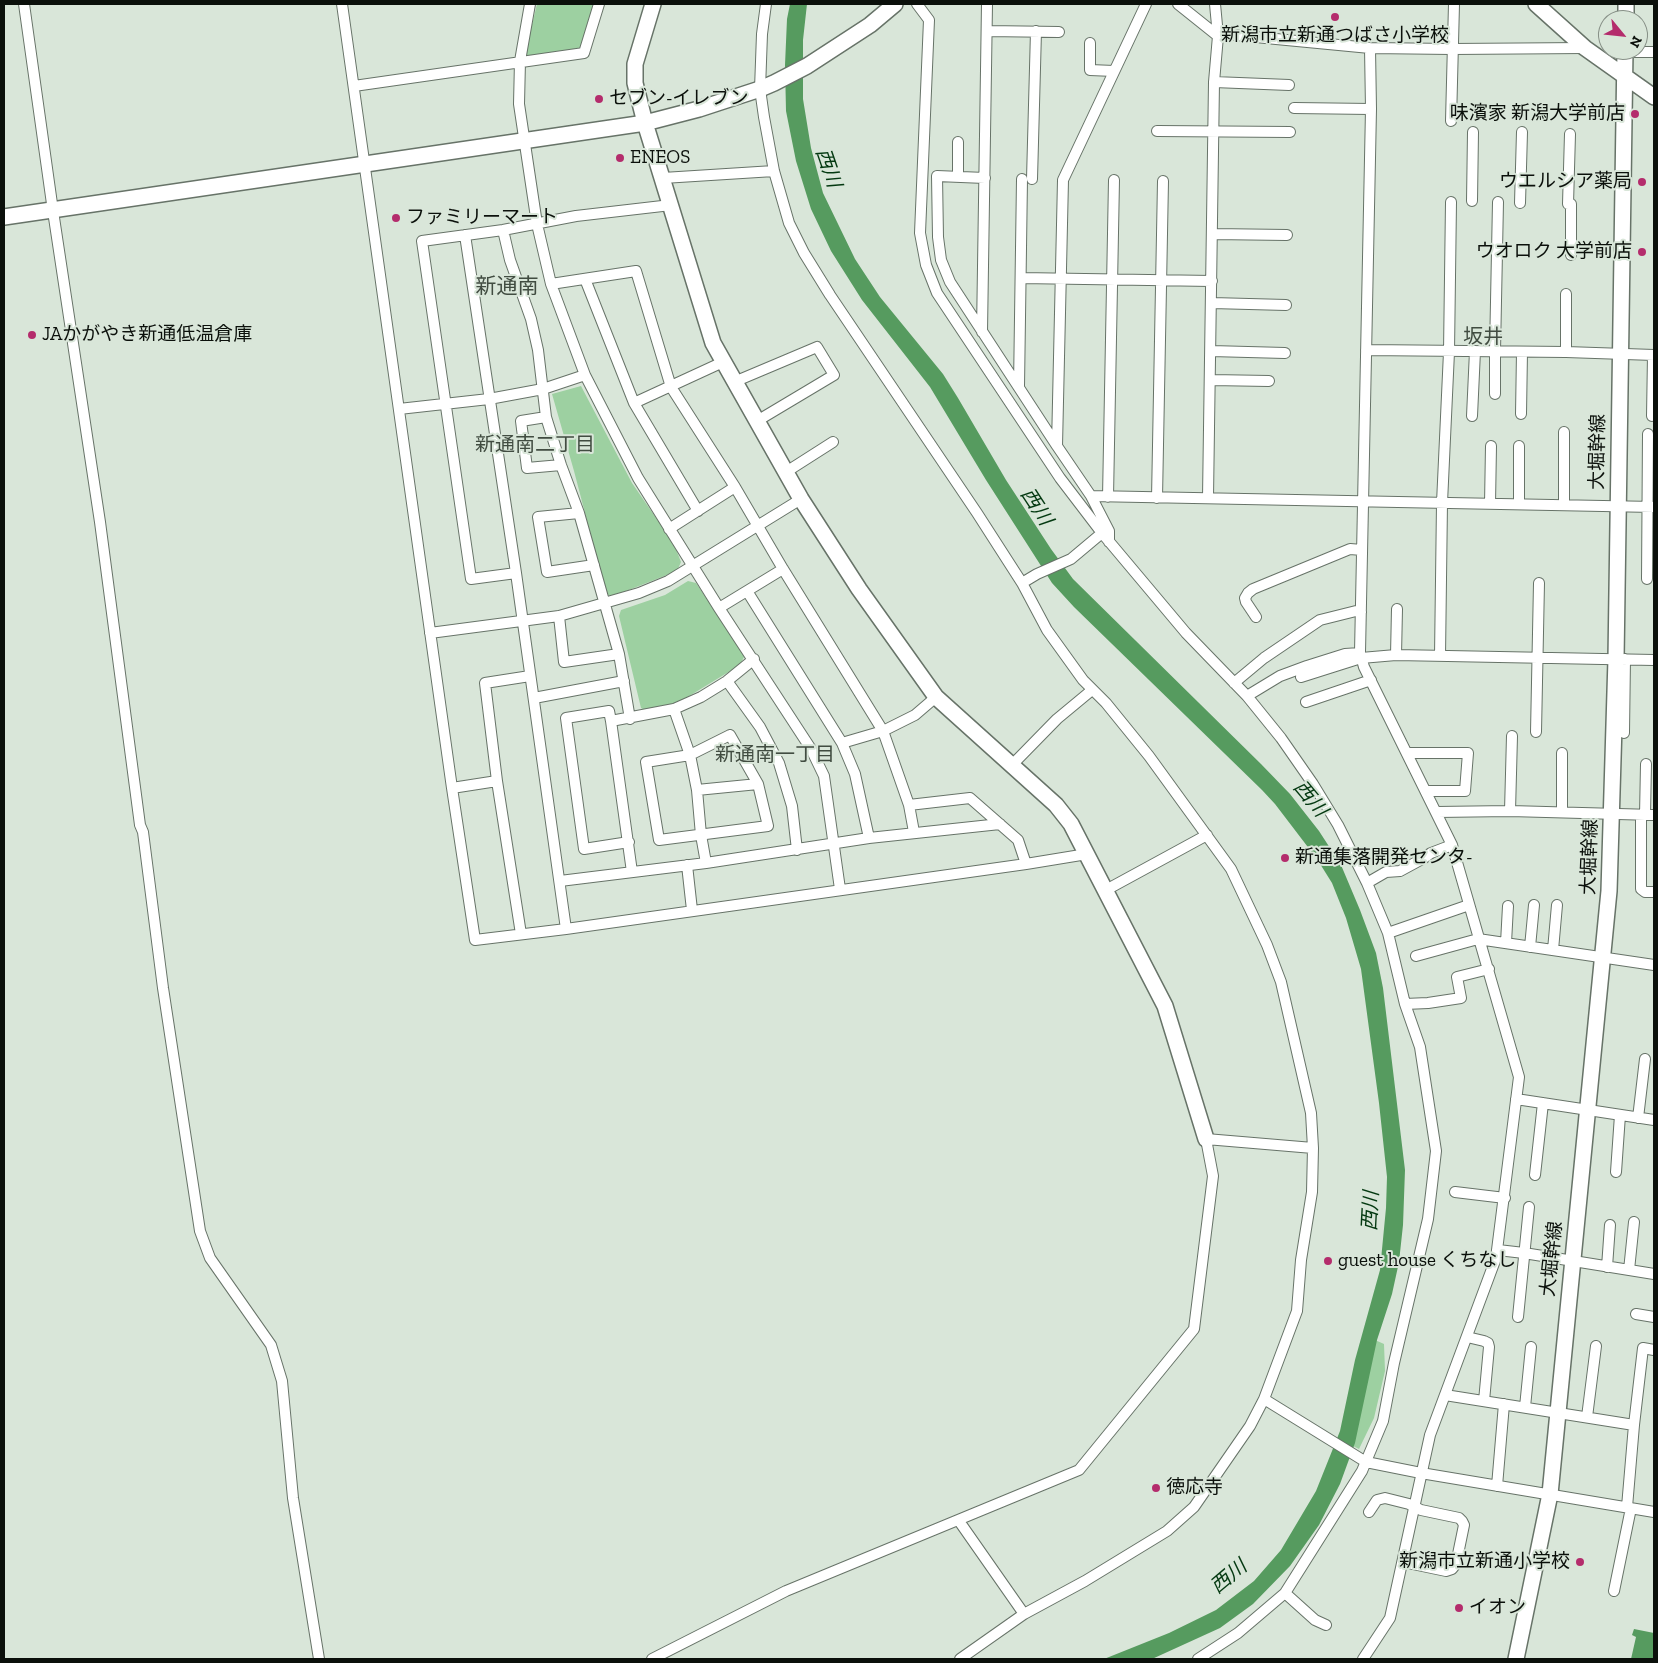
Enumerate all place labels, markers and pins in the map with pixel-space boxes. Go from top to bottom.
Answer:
marker: 新潟市立新通つばさ小学校 [1329,11,1341,23]
place label: 新潟市立新通つばさ小学校 [1221,25,1449,47]
place label: セブン-イレブン [609,88,749,110]
marker: セブン-イレブン [593,93,605,105]
place label: 味濱家 新潟大学前店 [1450,103,1625,125]
marker: 味濱家 新潟大学前店 [1629,108,1641,120]
place label: ENEOS [630,147,690,169]
marker: ENEOS [614,152,626,164]
place label: ウエルシア薬局 [1499,171,1632,193]
marker: ウエルシア薬局 [1636,176,1648,188]
place label: ファミリーマート [406,207,558,229]
marker: ファミリーマート [390,212,402,224]
place label: ウオロク 大学前店 [1476,241,1632,263]
marker: ウオロク 大学前店 [1636,246,1648,258]
place label: JAかがやき新通低温倉庫 [42,324,252,346]
marker: JAかがやき新通低温倉庫 [26,329,38,341]
place label: 新通集落開発センタ- [1295,847,1473,869]
marker: 新通集落開発センタ- [1279,852,1291,864]
place label: guest house くちなし [1338,1250,1516,1272]
marker: guest house くちなし [1322,1255,1334,1267]
place label: 徳応寺 [1166,1477,1223,1499]
marker: 徳応寺 [1150,1482,1162,1494]
place label: 新潟市立新通小学校 [1399,1551,1570,1573]
marker: 新潟市立新通小学校 [1574,1556,1586,1568]
place label: イオン [1469,1597,1526,1619]
marker: イオン [1453,1602,1465,1614]

